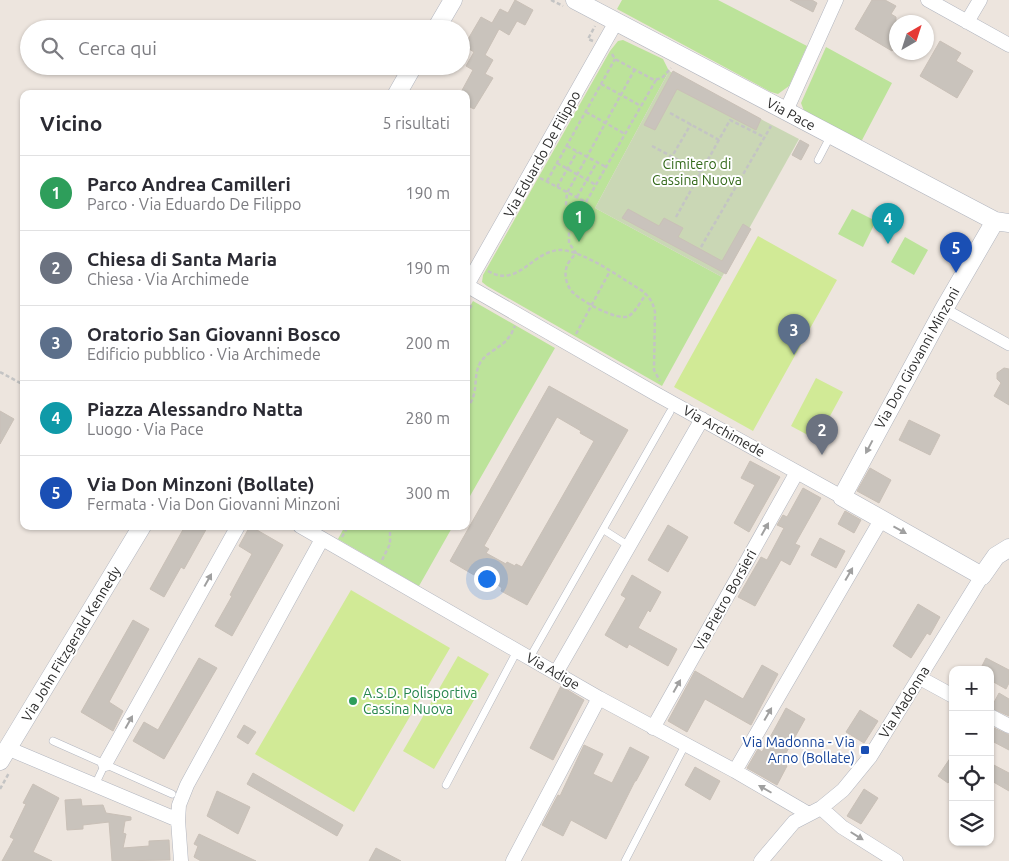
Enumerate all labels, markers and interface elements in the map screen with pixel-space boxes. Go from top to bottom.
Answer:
north arrow [889,15,934,60]
search box [20,20,470,75]
icon: search [38,34,66,62]
text: Cerca qui [78,37,157,59]
street label: Via Eduardo De Filippo [500,88,584,220]
street label: Via Pace [764,95,818,133]
text: Vicino [40,111,102,135]
text: 5 risultati [382,114,450,132]
park label: Cimitero di Cassina Nuova [652,156,742,188]
text: Parco Andrea Camilleri [87,173,291,195]
text: 1 [51,184,61,202]
text: 190 m [405,184,450,202]
text: Parco · Via Eduardo De Filippo [87,195,301,213]
pin: 1 [563,201,595,242]
pin: 4 [872,203,904,244]
pin: 5 [940,232,972,273]
text: Chiesa di Santa Maria [87,248,277,270]
text: 2 [51,259,61,277]
text: 190 m [405,259,450,277]
text: Chiesa · Via Archimede [87,270,249,288]
street label: Via Don Giovanni Minzoni [871,284,963,432]
pin: 3 [778,314,810,355]
text: Oratorio San Giovanni Bosco [87,323,341,345]
text: 3 [51,334,61,352]
text: 200 m [405,334,450,352]
text: Edificio pubblico · Via Archimede [87,345,321,363]
text: Piazza Alessandro Natta [87,398,303,420]
street label: Via Archimede [680,402,768,460]
text: 4 [51,409,61,427]
text: 280 m [405,409,450,427]
pin: 2 [806,414,838,455]
text: Luogo · Via Pace [87,420,204,438]
one-way arrow [865,440,873,454]
text: Via Don Minzoni (Bollate) [87,473,315,495]
text: 5 [51,484,61,502]
text: 300 m [405,484,450,502]
text: Fermata · Via Don Giovanni Minzoni [87,495,340,513]
one-way arrow [761,521,769,536]
one-way arrow [892,526,907,534]
street label: Via Pietro Borsieri [691,547,759,653]
street label: Via John Fitzgerald Kennedy [18,563,124,724]
your location [474,566,500,592]
one-way arrow [845,567,854,580]
one-way arrow [204,573,212,587]
street label: Via Adige [523,649,583,693]
street label: Via Madonna [875,663,933,741]
map controls [949,666,994,846]
button: + [949,666,994,711]
one-way arrow [673,678,681,693]
place label: A.S.D. Polisportiva Cassina Nuova [363,685,477,717]
marker: A.S.D. Polisportiva Cassina Nuova [347,695,359,707]
one-way arrow [763,708,772,721]
button: − [949,711,994,756]
one-way arrow [124,715,133,728]
place label: Via Madonna - Via Arno (Bollate) [743,734,855,766]
marker: Via Madonna - Via Arno (Bollate) [859,744,871,756]
button: locate [949,756,994,801]
one-way arrow [759,785,772,794]
button: layers [949,801,994,846]
one-way arrow [850,832,863,841]

